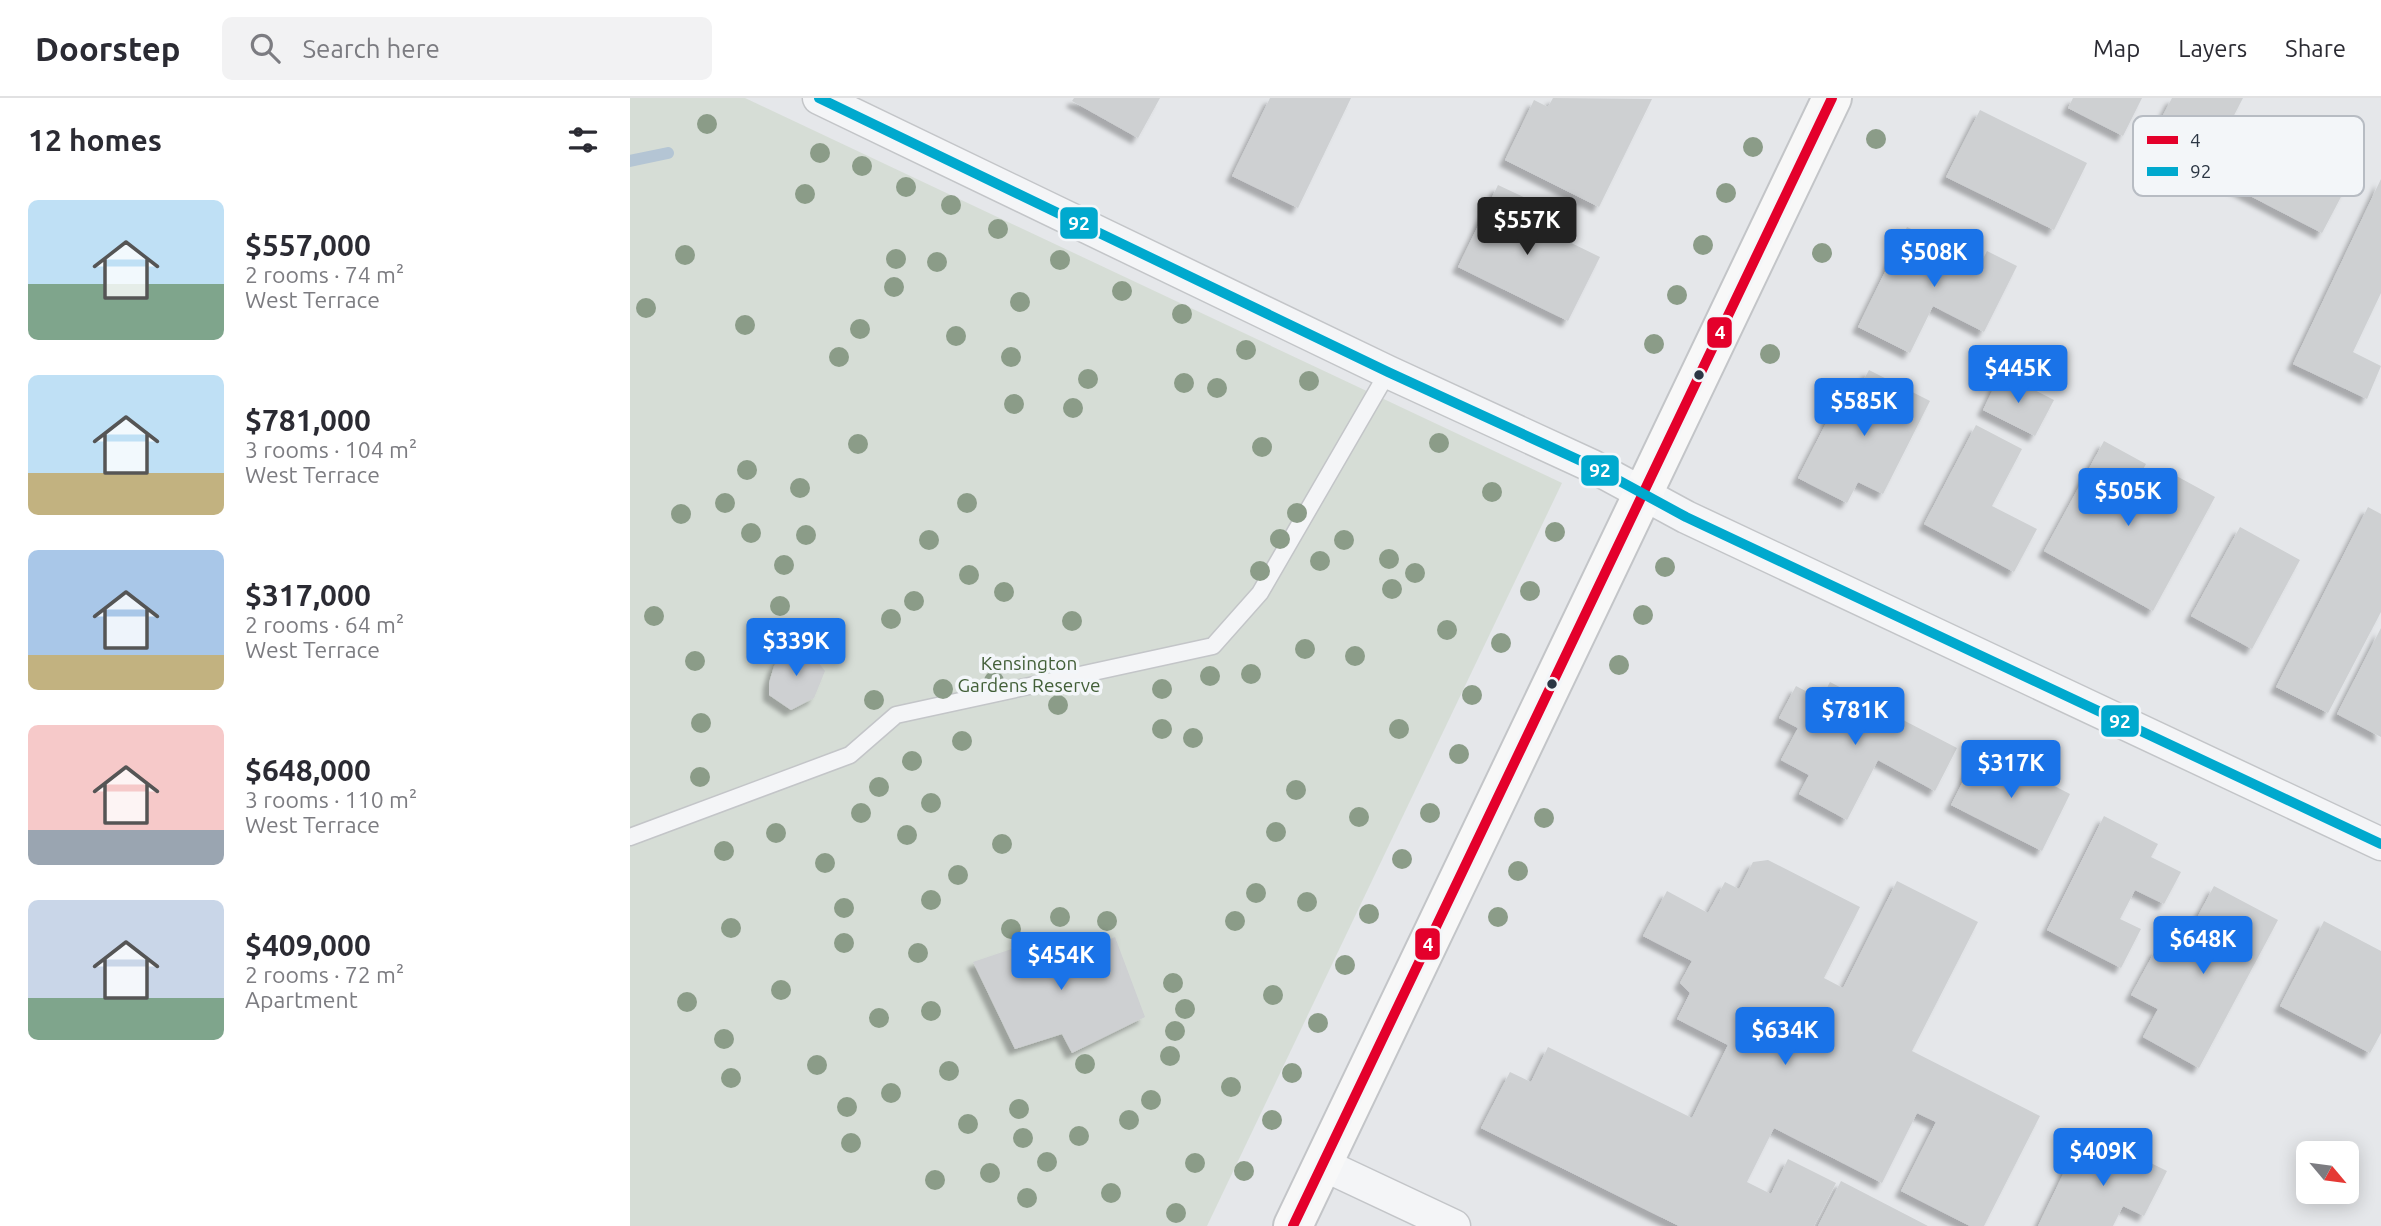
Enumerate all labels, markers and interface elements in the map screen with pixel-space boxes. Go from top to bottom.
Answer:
search box [222,17,712,80]
icon: search [246,29,284,67]
text: Doorstep [35,30,180,67]
text: Search here [302,34,440,63]
text: Map [2093,35,2140,62]
text: Layers [2178,35,2247,62]
text: Share [2285,35,2346,62]
legend [2133,116,2364,196]
icon: filters [564,121,602,159]
text: 12 homes [28,123,162,157]
text: 4 [2190,129,2201,151]
text: 92 [2190,160,2211,182]
pin: $557K [1478,198,1576,257]
line badge: 92 [1059,206,1099,240]
text: $557K [1493,207,1561,232]
text: 92 [1068,212,1090,234]
icon: home [84,228,168,312]
text: $557,000 [245,228,371,262]
pin: $508K [1885,230,1983,289]
text: $508K [1900,239,1968,264]
text: 2 rooms · 74 m² [245,262,404,287]
text: West Terrace [245,287,380,312]
line badge: 4 [1706,316,1733,349]
text: 4 [1715,321,1726,343]
pin: $445K [1969,345,2067,405]
text: $445K [1984,355,2052,380]
unlabelled marker [1692,368,1706,382]
pin: $585K [1815,378,1913,438]
text: $585K [1830,388,1898,413]
icon: home [84,403,168,487]
text: $781,000 [245,403,371,437]
text: 3 rooms · 104 m² [245,437,417,462]
line badge: 92 [1580,454,1620,487]
text: 92 [1589,459,1611,481]
text: West Terrace [245,462,380,487]
pin: $505K [2079,468,2177,528]
text: $505K [2094,478,2162,503]
icon: home [84,578,168,662]
text: $317,000 [245,578,371,612]
text: 2 rooms · 64 m² [245,612,404,637]
pin: $339K [747,618,845,678]
text: $339K [762,628,830,653]
text: West Terrace [245,637,380,662]
park label: Kensington Gardens Reserve [958,652,1100,696]
unlabelled marker [1545,677,1559,691]
pin: $781K [1806,688,1904,747]
text: $781K [1821,697,1889,722]
line badge: 92 [2100,704,2140,738]
text: 92 [2109,710,2131,732]
pin: $317K [1962,740,2060,800]
text: $317K [1977,750,2045,775]
icon: home [84,753,168,837]
text: $648,000 [245,753,371,787]
text: 3 rooms · 110 m² [245,787,417,812]
text: West Terrace [245,812,380,837]
pin: $648K [2154,916,2252,976]
text: $648K [2169,926,2237,951]
line badge: 4 [1414,927,1441,961]
icon: home [84,928,168,1012]
text: $409,000 [245,928,371,962]
pin: $454K [1012,932,1110,992]
text: 4 [1423,933,1434,955]
text: $454K [1027,942,1095,967]
text: 2 rooms · 72 m² [245,962,404,987]
text: Apartment [245,987,358,1012]
pin: $634K [1736,1007,1834,1067]
text: $634K [1751,1017,1819,1042]
pin: $409K [2054,1128,2152,1188]
text: $409K [2069,1138,2137,1163]
north arrow [2296,1141,2359,1204]
map controls [2296,1141,2359,1204]

